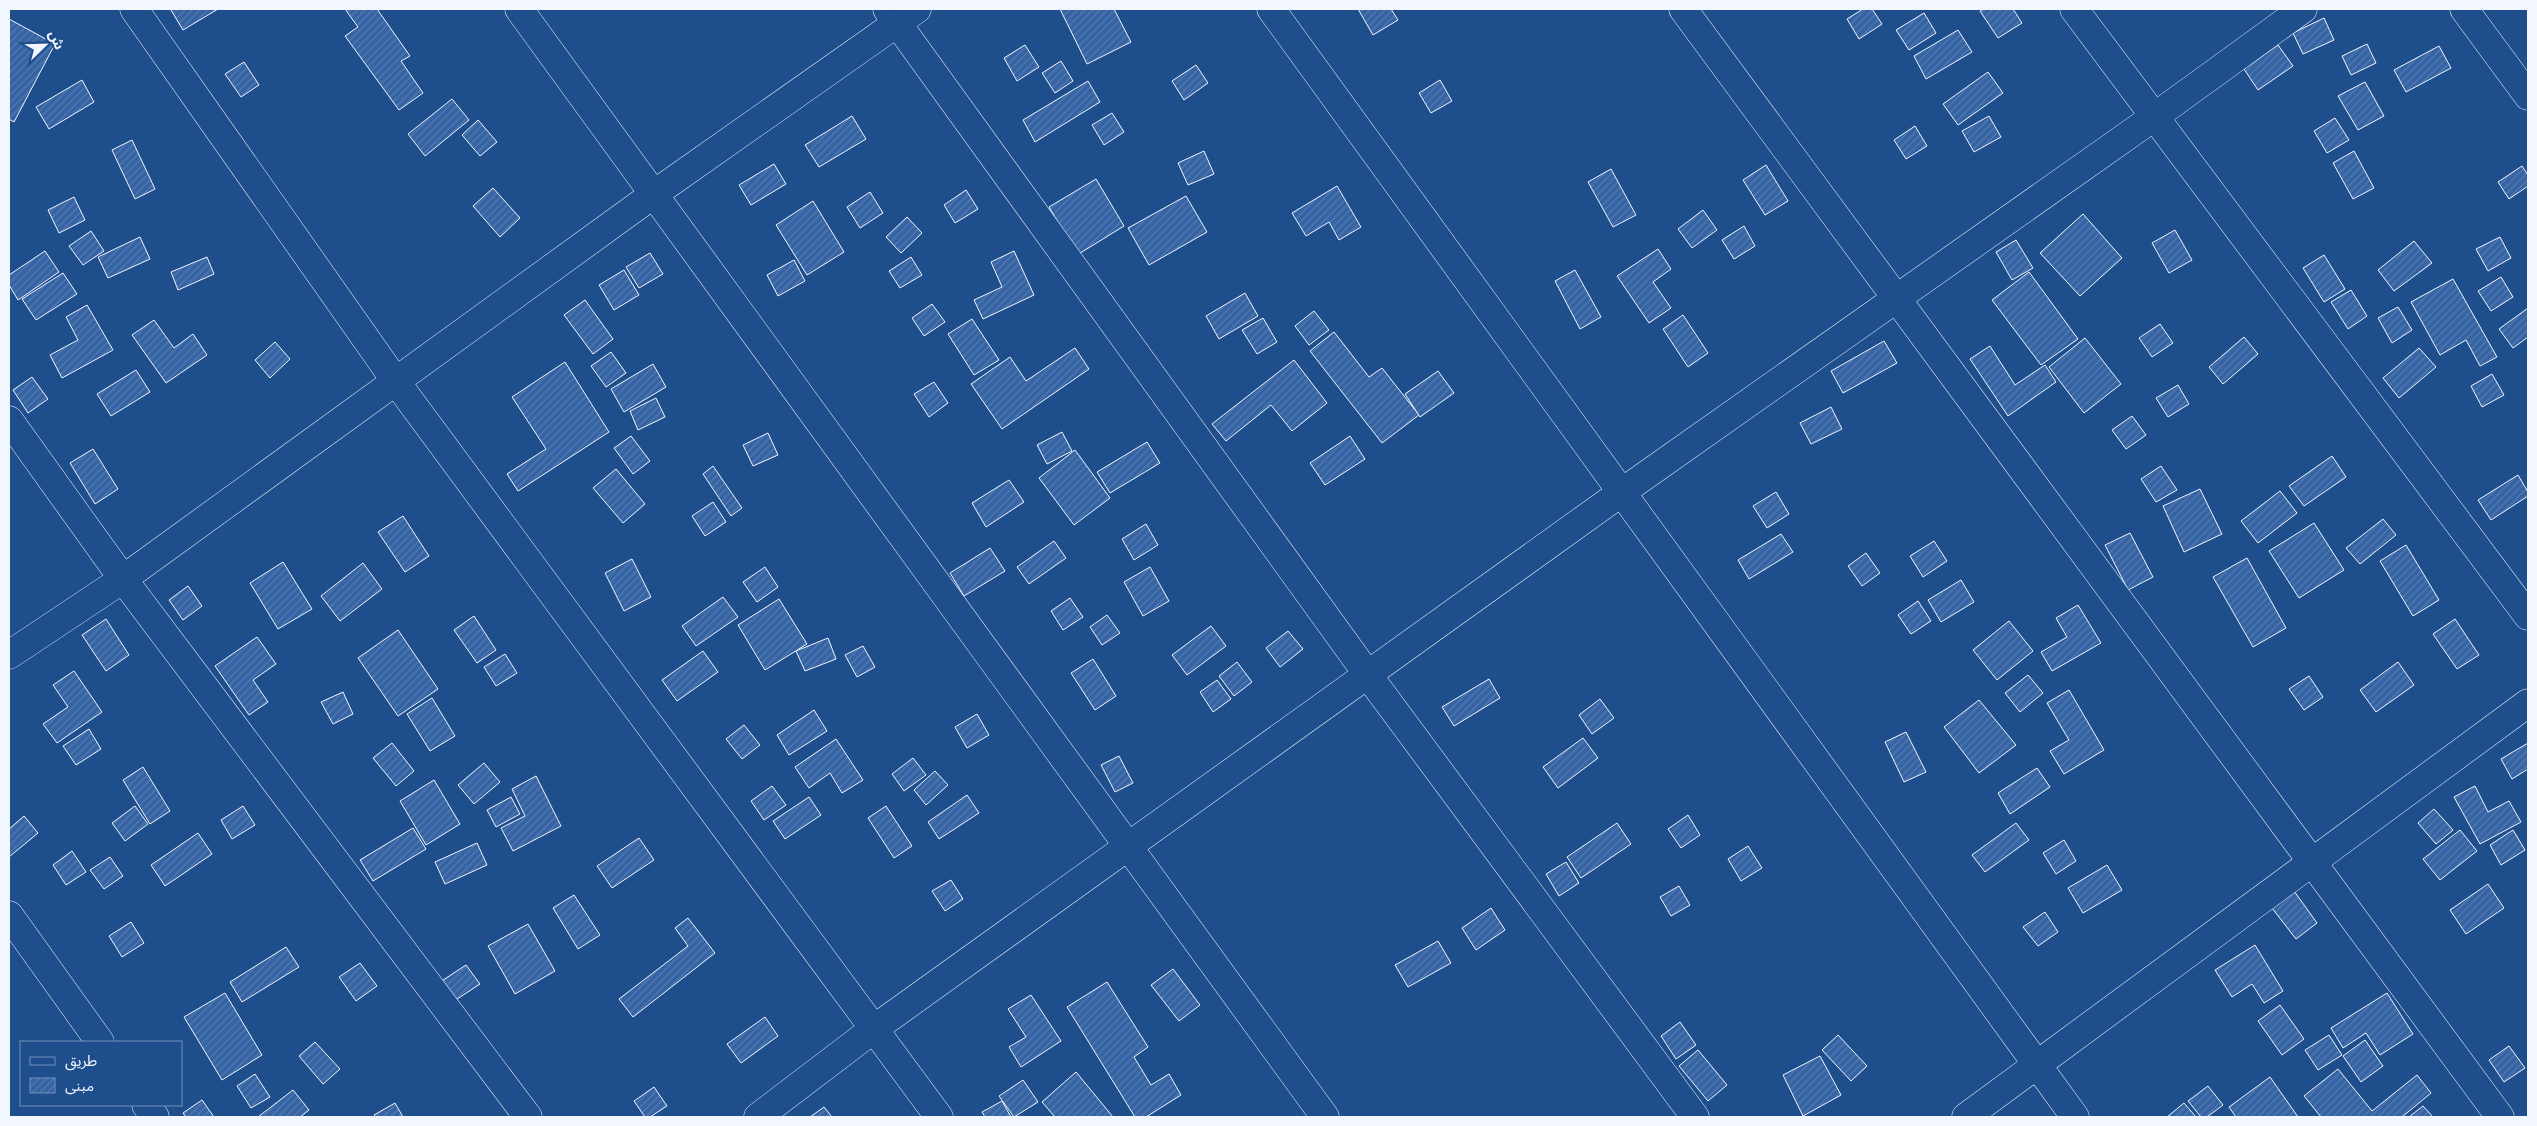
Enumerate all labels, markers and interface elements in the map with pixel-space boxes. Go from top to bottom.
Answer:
north arrow [20,20,70,70]
text: ش [46,28,69,52]
legend [20,1041,182,1106]
text: طريق [65,1051,97,1071]
text: مبنى [65,1076,94,1095]

